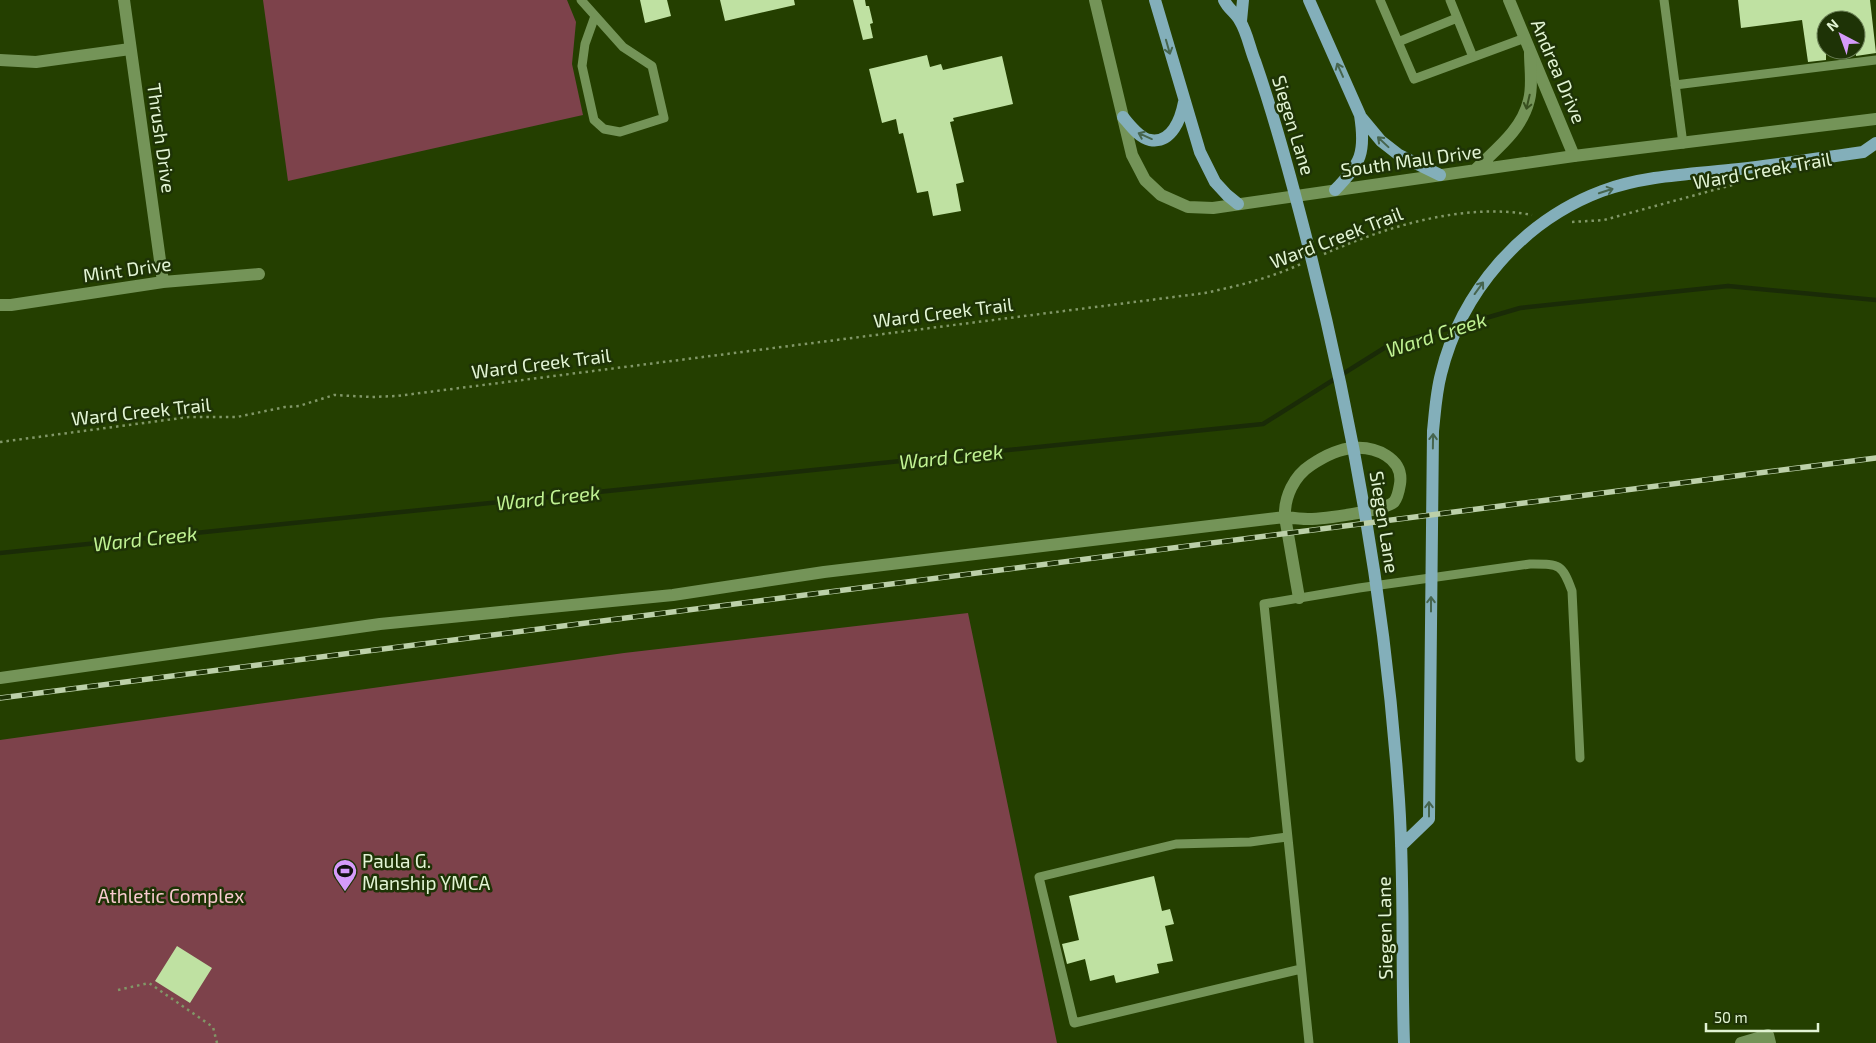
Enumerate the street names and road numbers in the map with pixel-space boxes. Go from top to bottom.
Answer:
street label: Andrea Drive [1527,15,1591,127]
street label: Siegen Lane [1268,72,1320,178]
street label: Thrush Drive [143,82,181,194]
street label: South Mall Drive [1339,139,1483,181]
street label: Ward Creek Trail [1691,146,1833,194]
street label: Ward Creek Trail [1266,201,1406,273]
street label: Mint Drive [81,251,173,287]
street label: Ward Creek Trail [872,292,1014,332]
street label: Ward Creek Trail [470,343,612,383]
street label: Ward Creek Trail [70,392,212,430]
street label: Siegen Lane [1366,469,1404,575]
street label: Siegen Lane [1372,876,1396,980]

